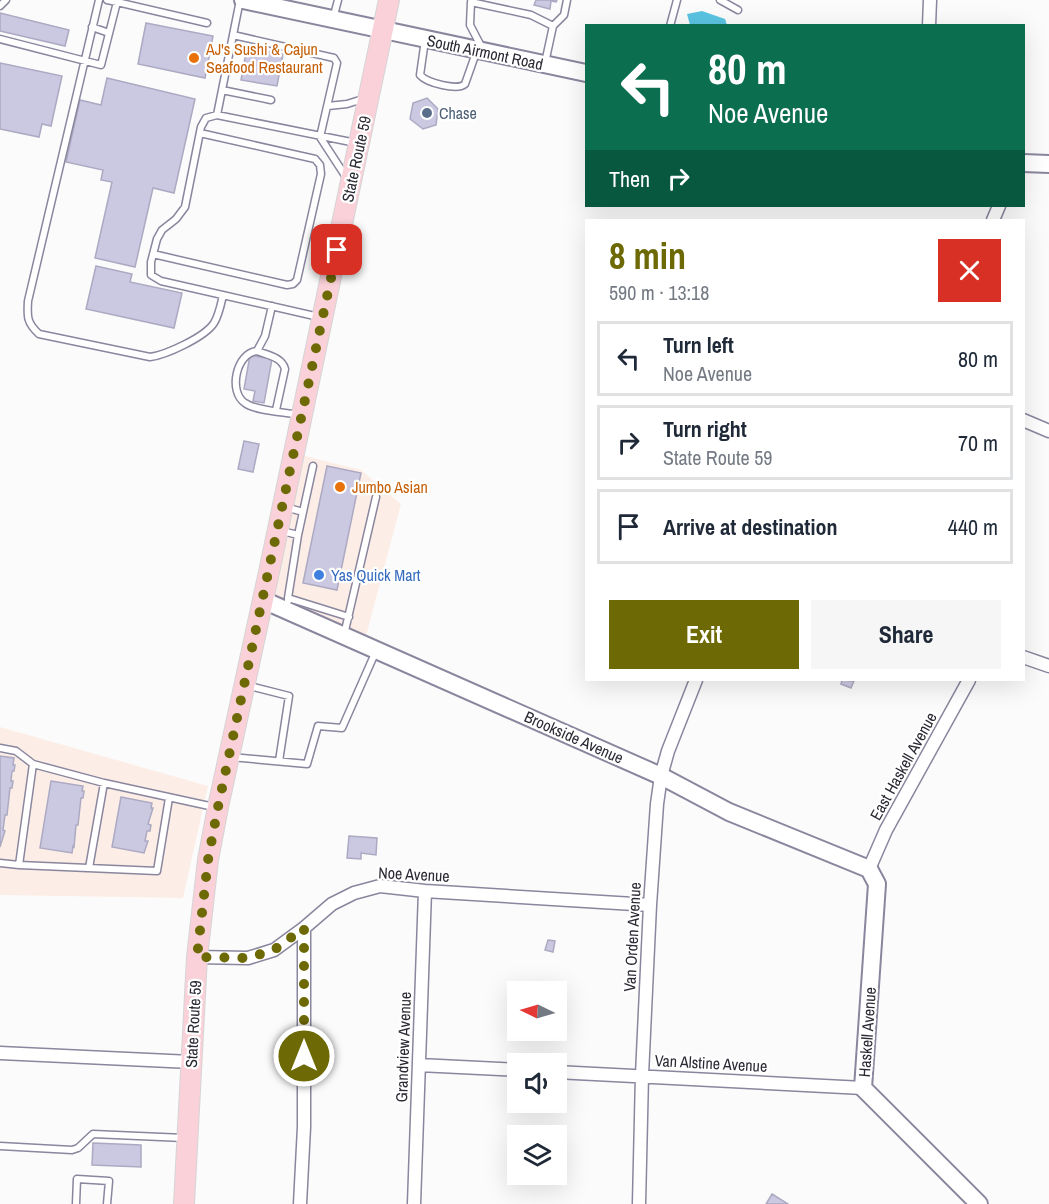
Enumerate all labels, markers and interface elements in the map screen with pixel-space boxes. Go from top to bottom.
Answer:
street label: South Airmont Road [425,29,545,75]
place label: AJ's Sushi & Cajun Seafood Restaurant [205,38,323,78]
text: 80 m [708,41,787,97]
icon: left [609,48,687,126]
marker: AJ's Sushi & Cajun Seafood Restaurant [187,51,201,65]
text: Noe Avenue [708,95,828,131]
place label: Chase [439,102,477,124]
marker: Chase [420,106,434,120]
street label: State Route 59 [336,114,376,204]
icon: right [662,162,695,195]
text: Then [609,164,650,194]
pin [311,224,362,275]
text: 8 min [609,232,686,280]
icon: arrive [320,233,353,266]
button: close [938,239,1001,302]
text: 590 m · 13:18 [609,279,709,306]
text: Turn left [663,330,734,360]
icon: left [612,342,645,375]
text: 80 m [958,344,998,374]
text: Noe Avenue [663,360,752,387]
text: Turn right [663,414,747,444]
icon: right [612,426,645,459]
text: 70 m [958,428,998,458]
text: State Route 59 [663,444,772,471]
place label: Jumbo Asian [352,476,428,498]
marker: Jumbo Asian [333,480,347,494]
icon: arrive [612,510,645,543]
text: Arrive at destination [663,512,837,542]
text: 440 m [948,512,998,542]
place label: Yas Quick Mart [331,564,421,586]
marker: Yas Quick Mart [312,568,326,582]
button: Exit [609,600,799,669]
button: Share [811,600,1001,669]
street label: Brookside Avenue [521,705,627,769]
street label: East Haskell Avenue [864,708,942,824]
street label: Noe Avenue [378,861,450,887]
street label: Van Orden Avenue [618,882,646,992]
street label: State Route 59 [180,980,206,1068]
north arrow [507,981,567,1041]
map controls [507,981,567,1185]
street label: Haskell Avenue [853,986,881,1078]
street label: Grandview Avenue [390,991,416,1103]
position arrow [272,1024,336,1088]
street label: Van Alstine Avenue [654,1049,768,1077]
button: sound [507,1053,567,1113]
button: layers [507,1125,567,1185]

